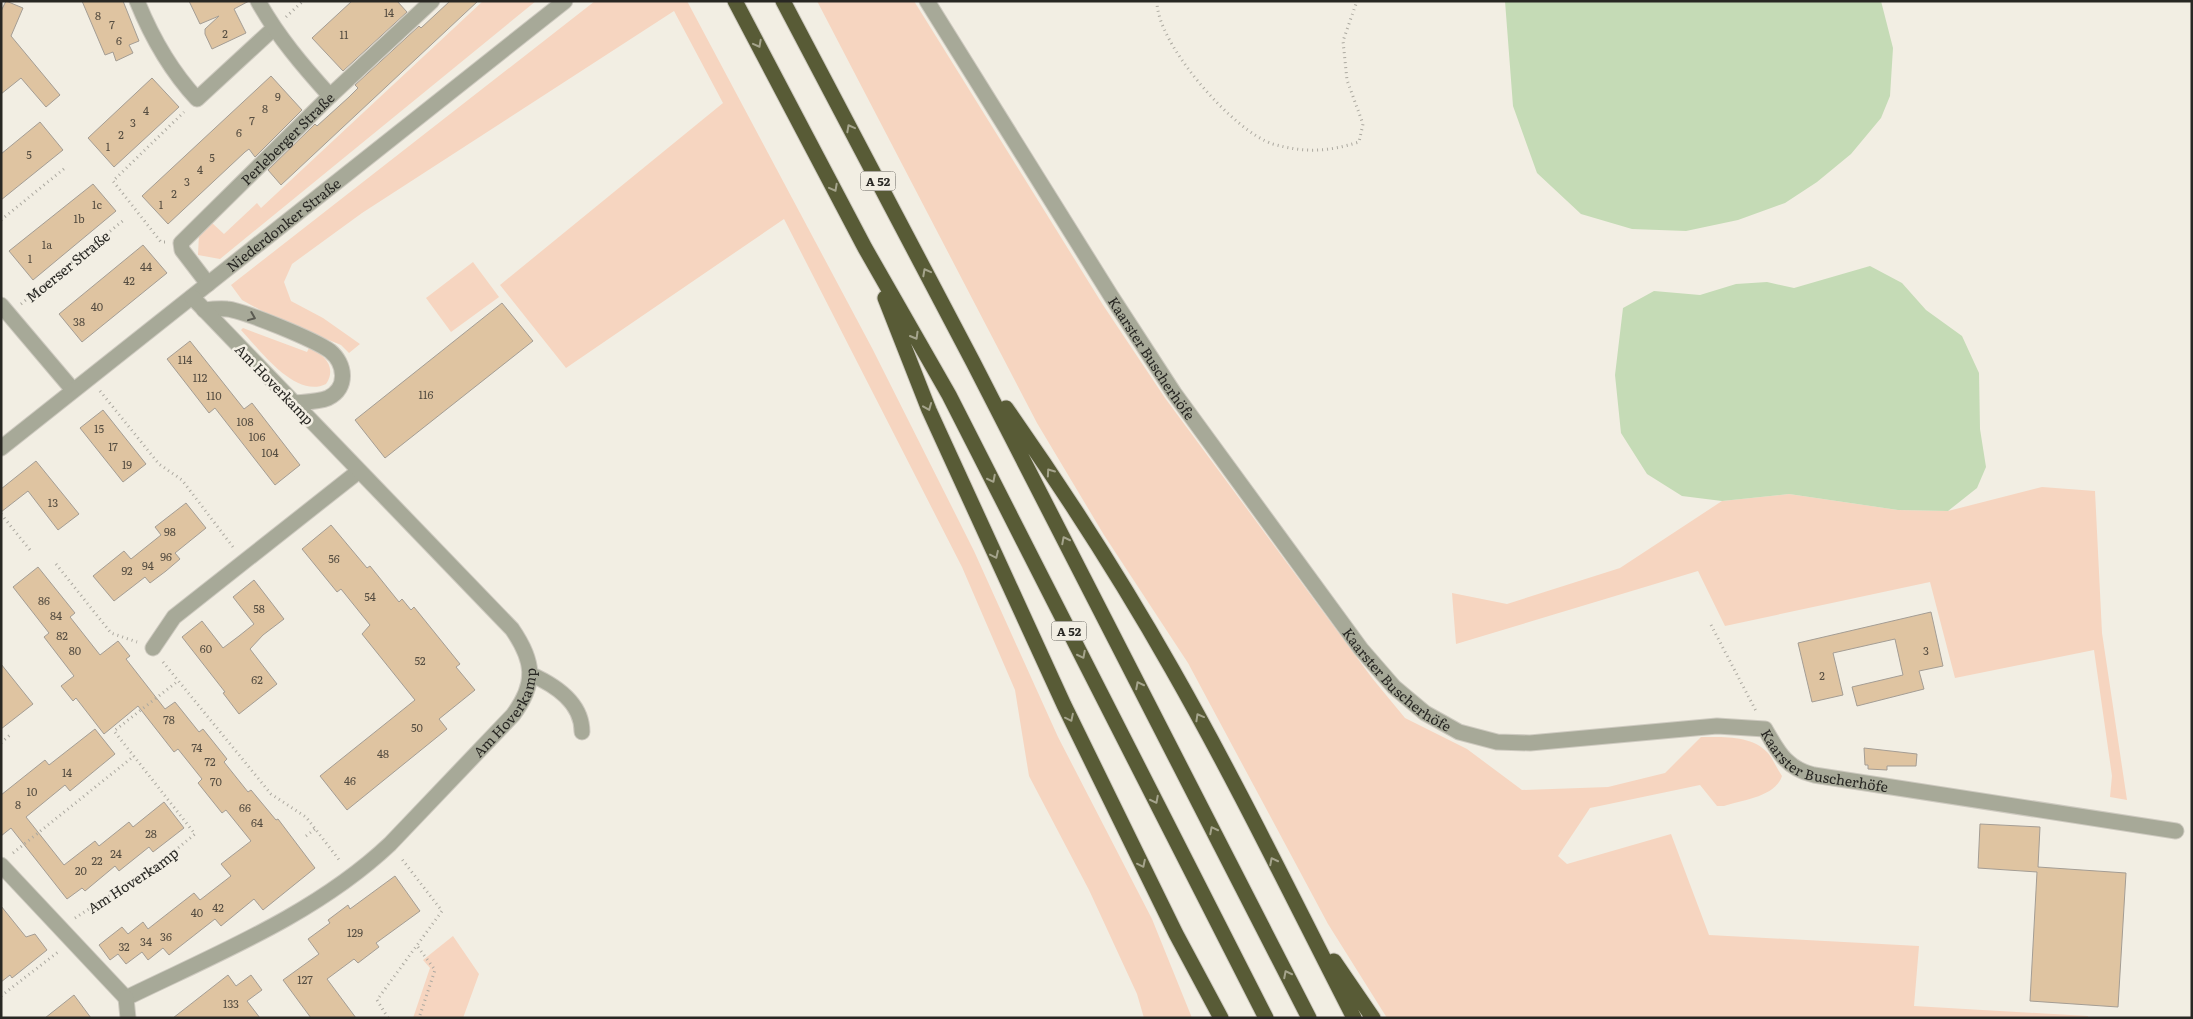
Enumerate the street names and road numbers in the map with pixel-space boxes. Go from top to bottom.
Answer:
street label: Perleberger Straße [236,88,338,189]
road number: A 52 [860,172,896,190]
street label: Niederdonker Straße [222,173,344,276]
street label: Moerser Straße [21,226,114,306]
street label: Kaarster Buscherhöfe [1104,292,1200,424]
street label: Am Hoverkamp [231,339,319,429]
road number: A 52 [1052,622,1086,640]
street label: Kaarster Buscherhöfe [1338,623,1455,736]
street label: Am Hoverkamp [468,668,540,761]
street label: Kaarster Buscherhöfe [1757,725,1890,796]
street label: Am Hoverkamp [83,842,182,918]

